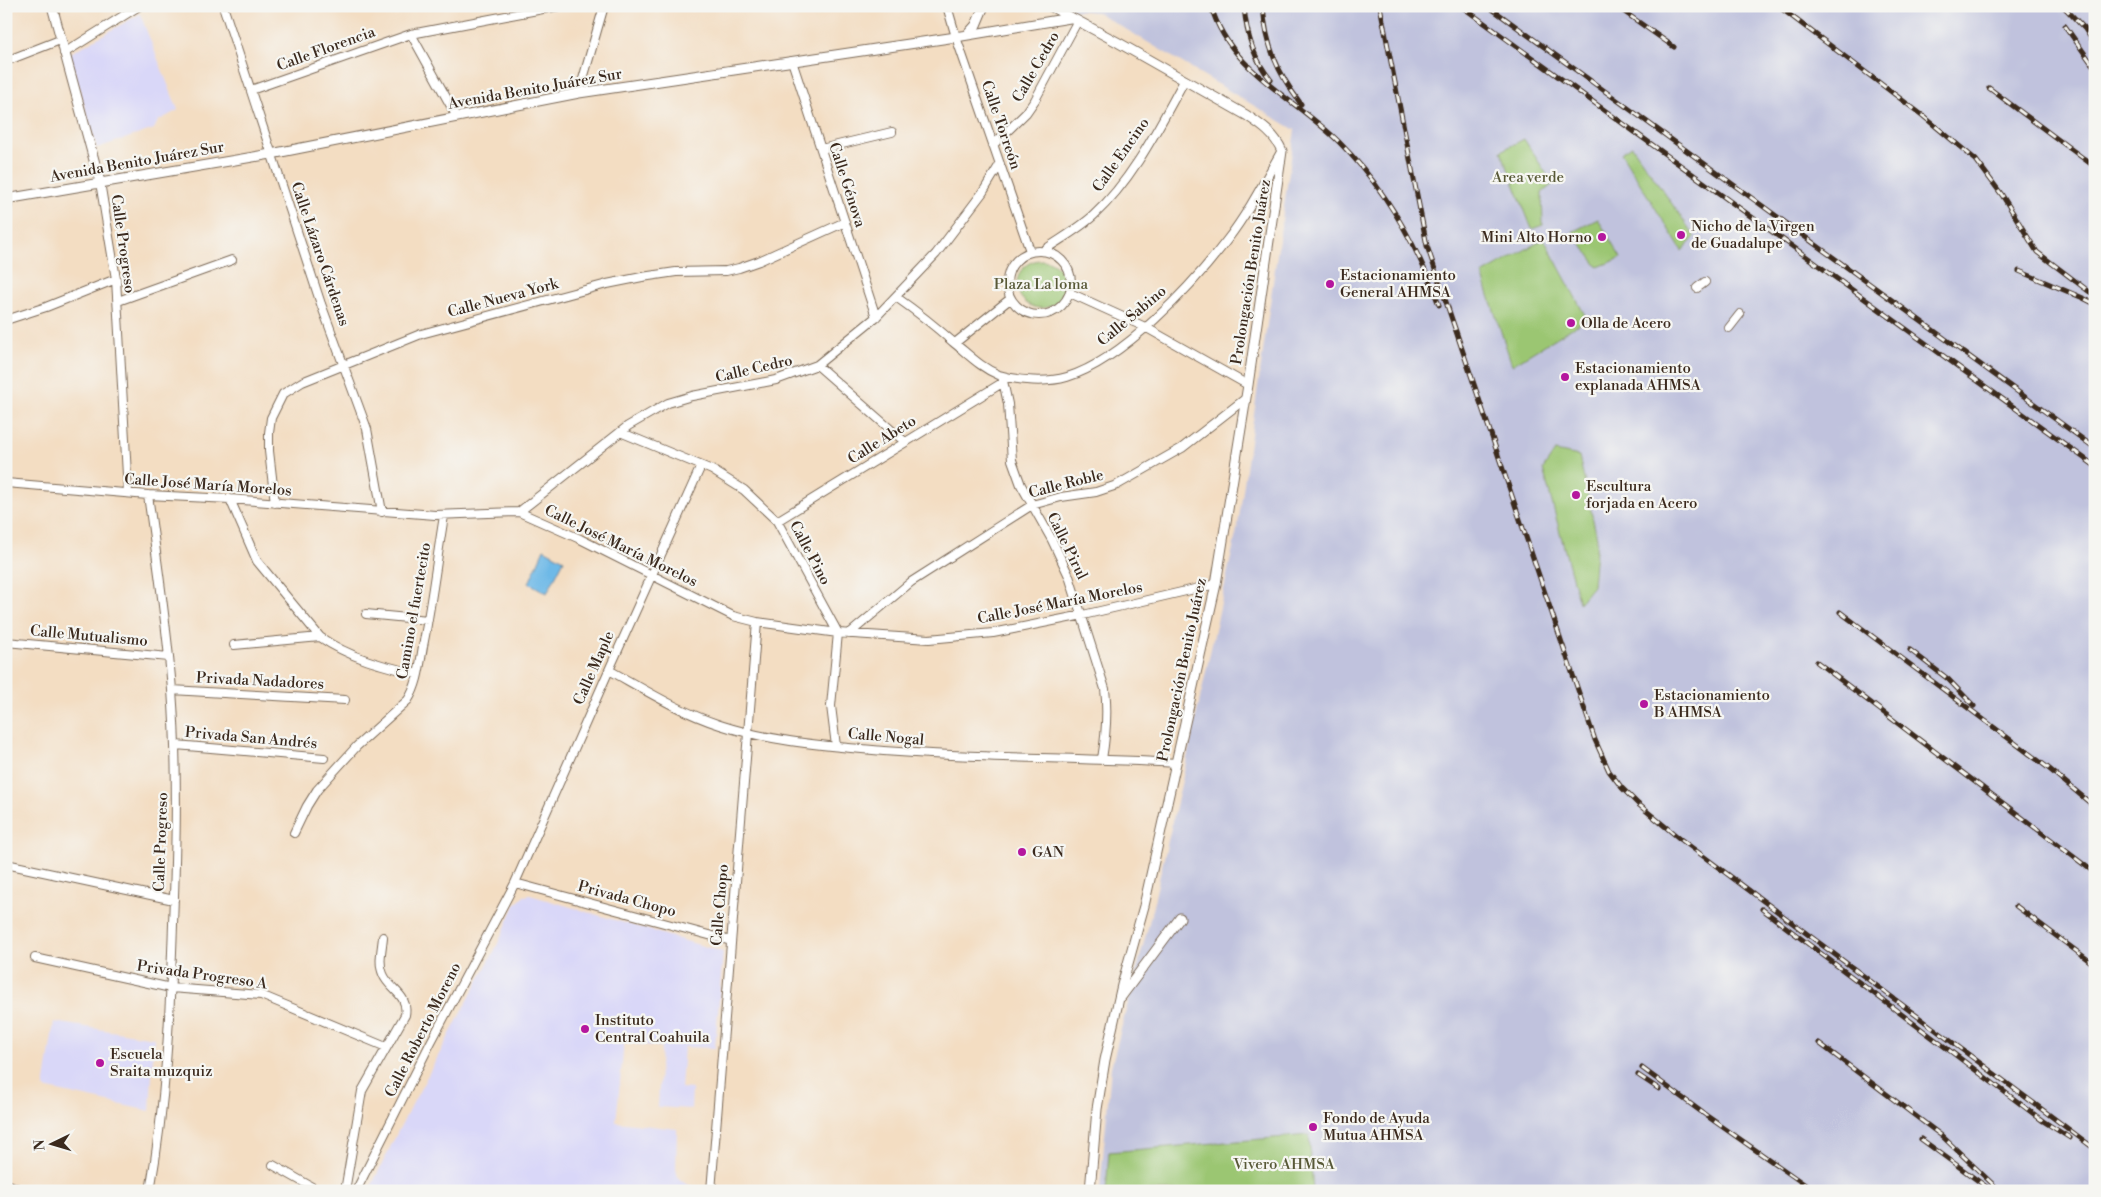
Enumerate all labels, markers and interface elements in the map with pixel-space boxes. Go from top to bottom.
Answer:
street label: Calle Florencia [274,22,378,76]
street label: Calle Cedro [1008,28,1064,106]
street label: Avenida Benito Juárez Sur [446,64,624,114]
street label: Calle Torreón [977,78,1025,172]
street label: Calle Encino [1088,114,1154,196]
street label: Avenida Benito Juárez Sur [48,137,226,187]
street label: Calle Génova [824,140,870,230]
park label: Area verde [1491,168,1564,187]
street label: Prolongación Benito Juárez [1227,178,1275,366]
street label: Calle Lázaro Cárdenas [286,180,354,328]
street label: Calle Progreso [107,193,139,295]
place label: Nicho de la Virgen de Guadalupe [1691,217,1815,253]
place label: Mini Alto Horno [1481,228,1592,247]
marker: Nicho de la Virgen de Guadalupe [1675,229,1687,241]
marker: Mini Alto Horno [1596,231,1608,243]
place label: Estacionamiento General AHMSA [1340,266,1456,302]
street label: Calle Nueva York [446,274,562,322]
park label: Plaza La loma [994,275,1089,294]
marker: Estacionamiento General AHMSA [1324,278,1336,290]
street label: Calle Sabino [1094,282,1170,350]
place label: Olla de Acero [1581,314,1671,333]
marker: Olla de Acero [1565,317,1577,329]
street label: Calle Cedro [714,351,794,387]
place label: Estacionamiento explanada AHMSA [1575,359,1701,395]
marker: Estacionamiento explanada AHMSA [1559,371,1571,383]
street label: Calle Abeto [844,412,920,468]
street label: Calle Roble [1026,466,1106,502]
street label: Calle José María Morelos [124,470,292,500]
place label: Escultura forjada en Acero [1586,477,1697,513]
marker: Escultura forjada en Acero [1570,489,1582,501]
street label: Calle José María Morelos [541,501,701,591]
street label: Calle Pirul [1043,509,1092,583]
street label: Calle Pino [785,518,835,588]
street label: Camino el fuertecito [393,541,435,681]
street label: Prolongación Benito Juárez [1153,576,1211,764]
street label: Calle José María Morelos [976,578,1144,628]
street label: Calle Mutualismo [29,621,149,651]
street label: Calle Maple [569,628,619,708]
street label: Privada Nadadores [195,668,325,694]
place label: Estacionamiento B AHMSA [1653,686,1770,722]
marker: Estacionamiento B AHMSA [1638,698,1650,710]
street label: Privada San Andrés [184,723,318,753]
street label: Calle Nogal [847,724,926,750]
street label: Calle Progreso [150,792,172,892]
place label: GAN [1032,843,1064,862]
marker: GAN [1016,846,1028,858]
street label: Calle Chopo [707,863,733,947]
street label: Privada Chopo [576,877,678,921]
street label: Privada Progreso A [135,956,269,994]
street label: Calle Roberto Moreno [381,959,465,1101]
place label: Instituto Central Coahuila [595,1011,710,1047]
marker: Instituto Central Coahuila [579,1023,591,1035]
place label: Escuela Sraita muzquiz [110,1045,212,1081]
marker: Escuela Sraita muzquiz [94,1057,106,1069]
place label: Fondo de Ayuda Mutua AHMSA [1323,1109,1430,1145]
north arrow [28,1120,78,1170]
marker: Fondo de Ayuda Mutua AHMSA [1307,1121,1319,1133]
text: N [31,1139,49,1151]
park label: Vivero AHMSA [1232,1155,1336,1174]

